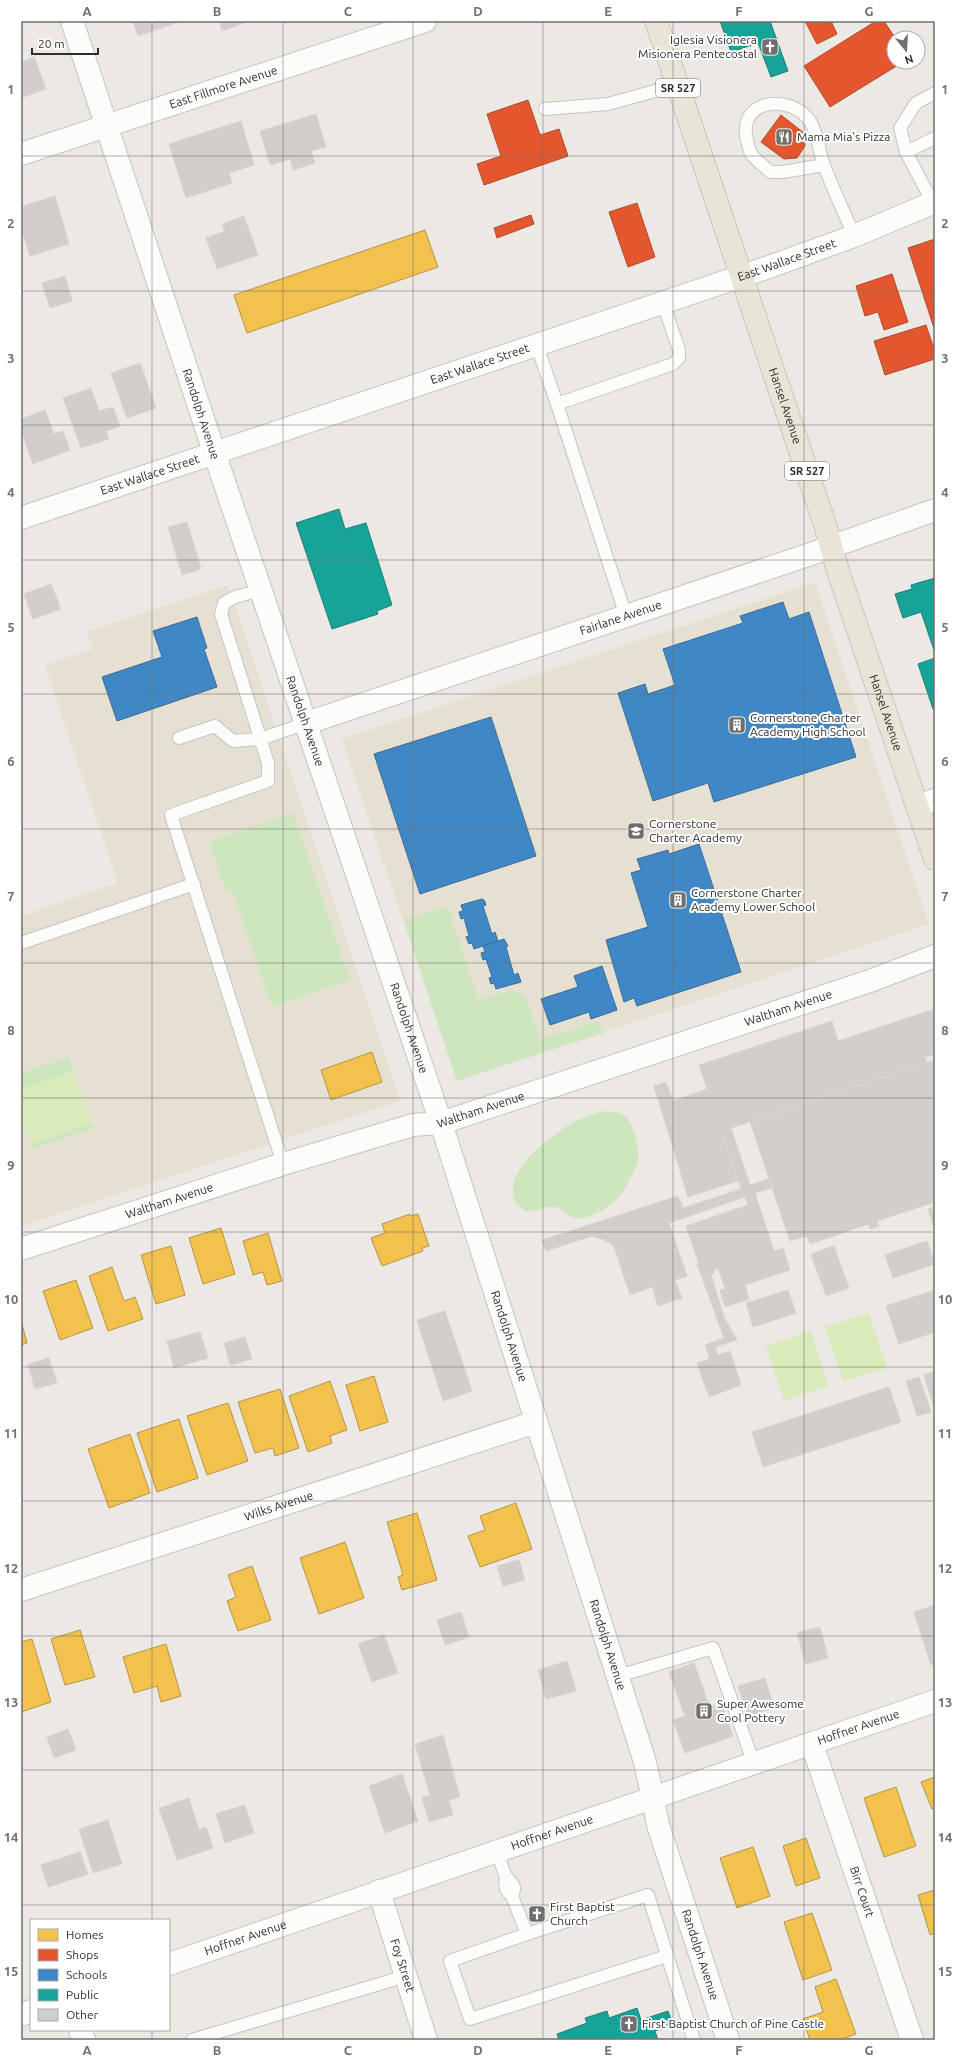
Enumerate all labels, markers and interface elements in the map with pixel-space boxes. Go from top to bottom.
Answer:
text: A [82,4,92,18]
text: B [213,4,222,18]
text: C [344,4,353,18]
text: D [473,4,483,18]
text: E [604,4,612,18]
text: F [735,4,743,18]
text: G [865,4,874,18]
scale bar [32,30,98,56]
north arrow [886,30,926,70]
place label: Iglesia Visionera Misionera Pentecostal [638,33,757,60]
text: 20 m [38,37,65,50]
church icon: Iglesia Visionera Misionera Pentecostal [760,37,780,57]
text: N [903,53,915,66]
street label: East Fillmore Avenue [168,63,279,111]
road number: SR 527 [656,79,700,97]
text: 1 [7,82,15,96]
text: 1 [941,82,949,96]
restaurant icon: Mama Mia's Pizza [774,127,794,147]
place label: Mama Mia's Pizza [797,130,890,143]
text: 2 [7,216,15,230]
text: 2 [941,216,949,230]
street label: East Wallace Street [736,236,838,283]
street label: East Wallace Street [429,341,531,386]
text: 3 [7,351,15,365]
text: 3 [941,351,949,365]
street label: Hansel Avenue [767,366,804,446]
street label: Randolph Avenue [181,367,222,461]
street label: East Wallace Street [99,452,201,497]
road number: SR 527 [785,462,829,480]
text: 4 [7,485,15,499]
text: 4 [941,485,949,499]
street label: Fairlane Avenue [578,598,663,637]
text: 5 [7,620,15,634]
text: 5 [941,620,949,634]
street label: Hansel Avenue [867,673,905,752]
street label: Randolph Avenue [284,674,327,768]
place label: Cornerstone Charter Academy High School [750,711,866,738]
building icon: Cornerstone Charter Academy High School [727,715,747,735]
text: 6 [7,754,15,768]
text: 6 [941,754,949,768]
place label: Cornerstone Charter Academy [649,817,742,844]
school or university icon: Cornerstone Charter Academy [626,821,646,841]
place label: Cornerstone Charter Academy Lower School [691,886,815,913]
text: 7 [7,889,15,903]
text: 7 [941,889,949,903]
building icon: Cornerstone Charter Academy Lower School [668,890,688,910]
street label: Randolph Avenue [388,981,431,1075]
street label: Waltham Avenue [743,987,834,1028]
text: 8 [7,1023,15,1037]
text: 8 [941,1023,949,1037]
street label: Waltham Avenue [435,1089,526,1130]
text: 9 [7,1158,15,1172]
text: 9 [941,1158,949,1172]
street label: Waltham Avenue [124,1180,215,1221]
street label: Randolph Avenue [489,1289,530,1383]
text: 10 [4,1292,18,1306]
text: 10 [938,1292,952,1306]
text: 11 [4,1426,18,1440]
text: 11 [938,1426,952,1440]
street label: Wilks Avenue [242,1488,315,1523]
text: 12 [4,1561,18,1575]
text: 12 [938,1561,952,1575]
street label: Randolph Avenue [587,1598,629,1692]
text: 13 [4,1695,18,1709]
text: 13 [938,1695,952,1709]
place label: Super Awesome Cool Pottery [717,1697,804,1724]
building icon: Super Awesome Cool Pottery [694,1701,714,1721]
street label: Hoffner Avenue [816,1707,901,1747]
street label: Hoffner Avenue [509,1812,595,1852]
text: 14 [4,1830,18,1844]
text: 14 [938,1830,952,1844]
street label: Birr Court [848,1864,877,1919]
place label: First Baptist Church [550,1900,615,1927]
church icon: First Baptist Church [527,1904,547,1924]
street label: Randolph Avenue [680,1908,722,2002]
street label: Hoffner Avenue [203,1917,288,1957]
legend [30,1919,170,2031]
text: Homes [66,1928,104,1941]
street label: Foy Street [388,1937,418,1994]
text: Shops [66,1948,98,1961]
text: 15 [4,1964,18,1978]
text: 15 [938,1964,952,1978]
text: Schools [66,1968,107,1981]
text: Public [66,1988,99,2001]
text: Other [66,2008,99,2021]
church icon: First Baptist Church of Pine Castle [619,2014,639,2034]
place label: First Baptist Church of Pine Castle [642,2017,824,2030]
text: A [82,2043,92,2057]
text: B [213,2043,222,2057]
text: C [344,2043,353,2057]
text: D [473,2043,483,2057]
text: E [604,2043,612,2057]
text: F [735,2043,743,2057]
text: G [865,2043,874,2057]

